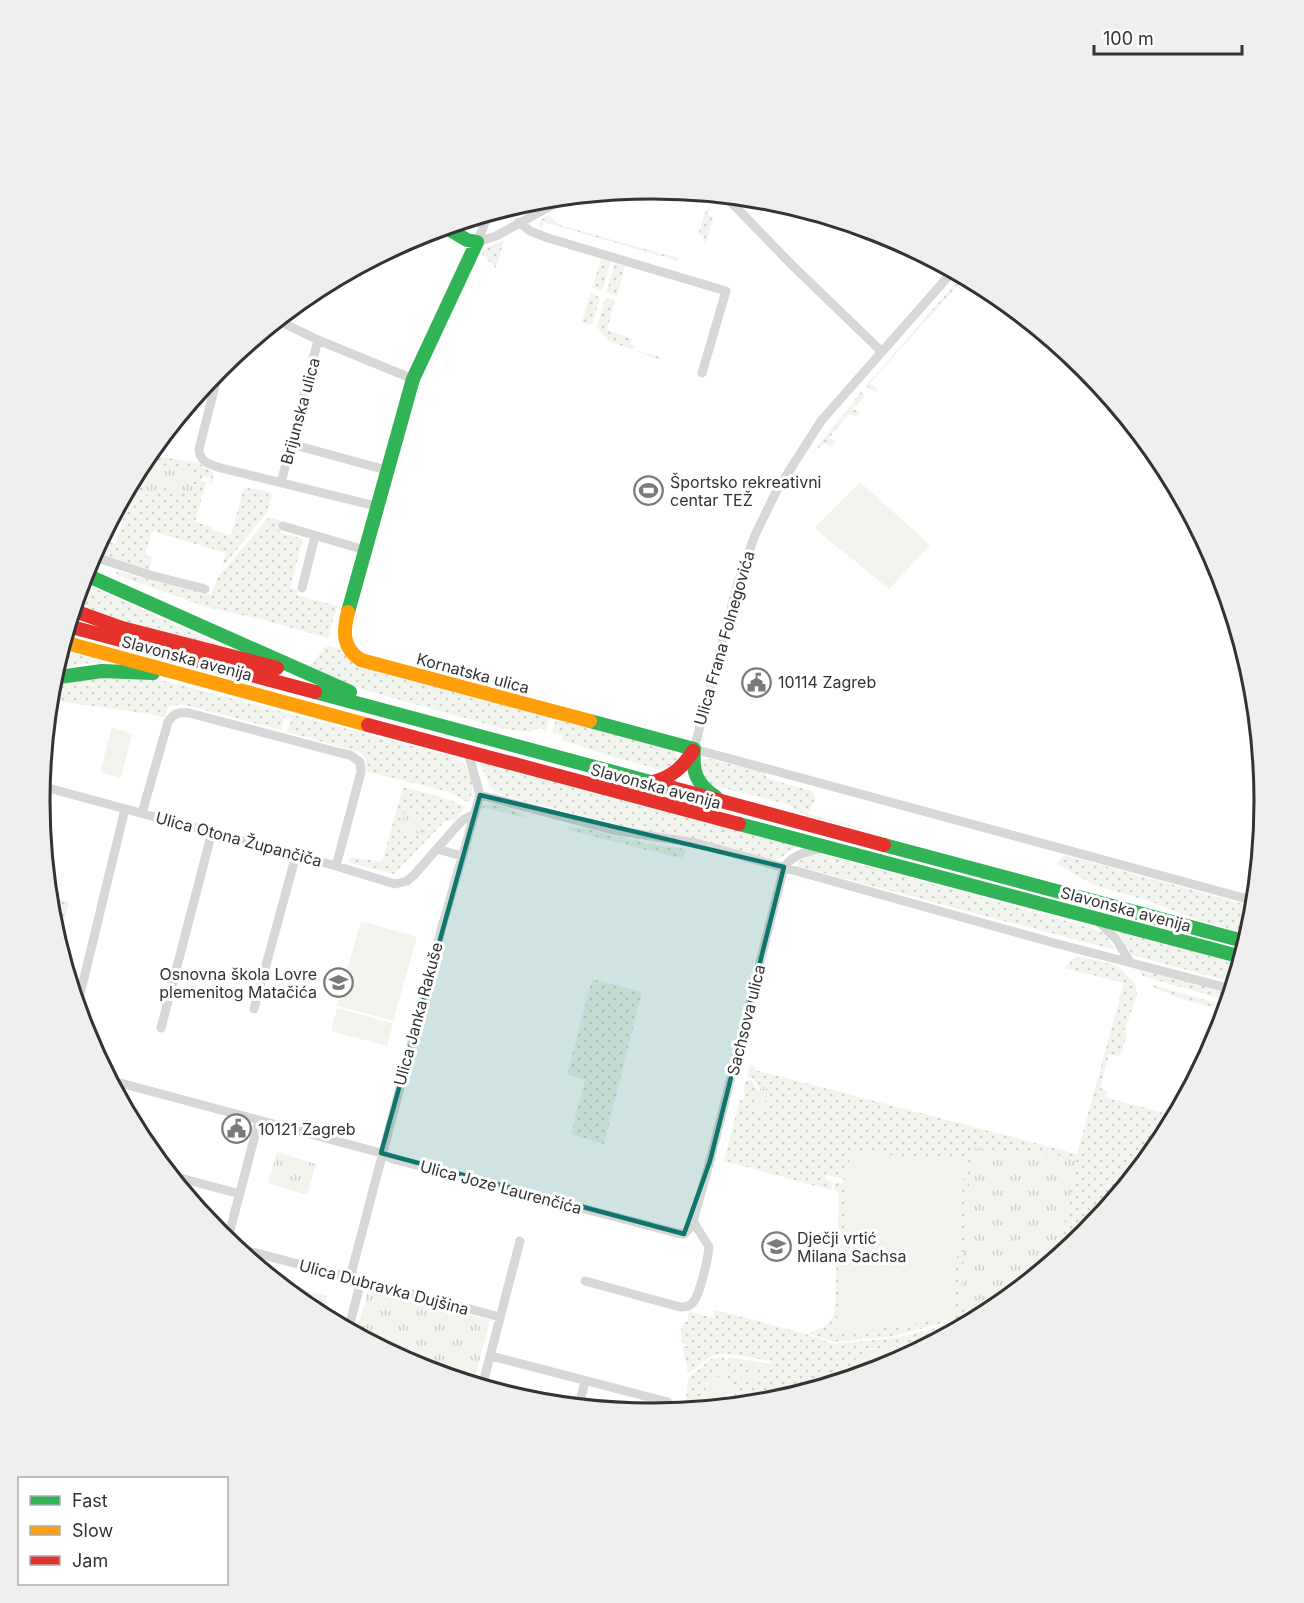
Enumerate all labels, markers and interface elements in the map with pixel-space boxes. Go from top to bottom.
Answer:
scale bar [1094,18,1242,56]
text: 100 m [1103,28,1154,49]
street label: Brijunska ulica [276,355,324,467]
place label: Športsko rekreativni centar TEŽ [670,472,822,510]
sports icon: Športsko rekreativni centar TEŽ [633,475,665,507]
street label: Ulica Frana Folnegovića [689,548,759,728]
street label: Slavonska avenija [120,631,254,685]
street label: Kornatska ulica [415,648,531,698]
public building icon: 10114 Zagreb [741,666,773,698]
place label: 10114 Zagreb [778,672,876,692]
street label: Slavonska avenija [589,759,723,813]
street label: Ulica Otona Župančiča [154,807,324,871]
street label: Slavonska avenija [1059,882,1193,936]
street label: Ulica Janka Rakuše [389,940,447,1088]
street label: Sachsova ulica [723,963,769,1077]
place label: Osnovna škola Lovre plemenitog Matačića [159,964,317,1002]
school or university icon: Osnovna škola Lovre plemenitog Matačića [322,967,354,999]
public building icon: 10121 Zagreb [221,1113,253,1145]
place label: 10121 Zagreb [258,1119,356,1139]
street label: Ulica Joze Laurenčića [418,1156,584,1218]
place label: Dječji vrtić Milana Sachsa [797,1228,906,1266]
school or university icon: Dječji vrtić Milana Sachsa [760,1231,792,1263]
street label: Ulica Dubravka Dujšina [297,1255,471,1319]
legend [18,1477,228,1585]
text: Fast [72,1490,108,1511]
text: Slow [72,1520,113,1541]
text: Jam [72,1550,108,1571]

